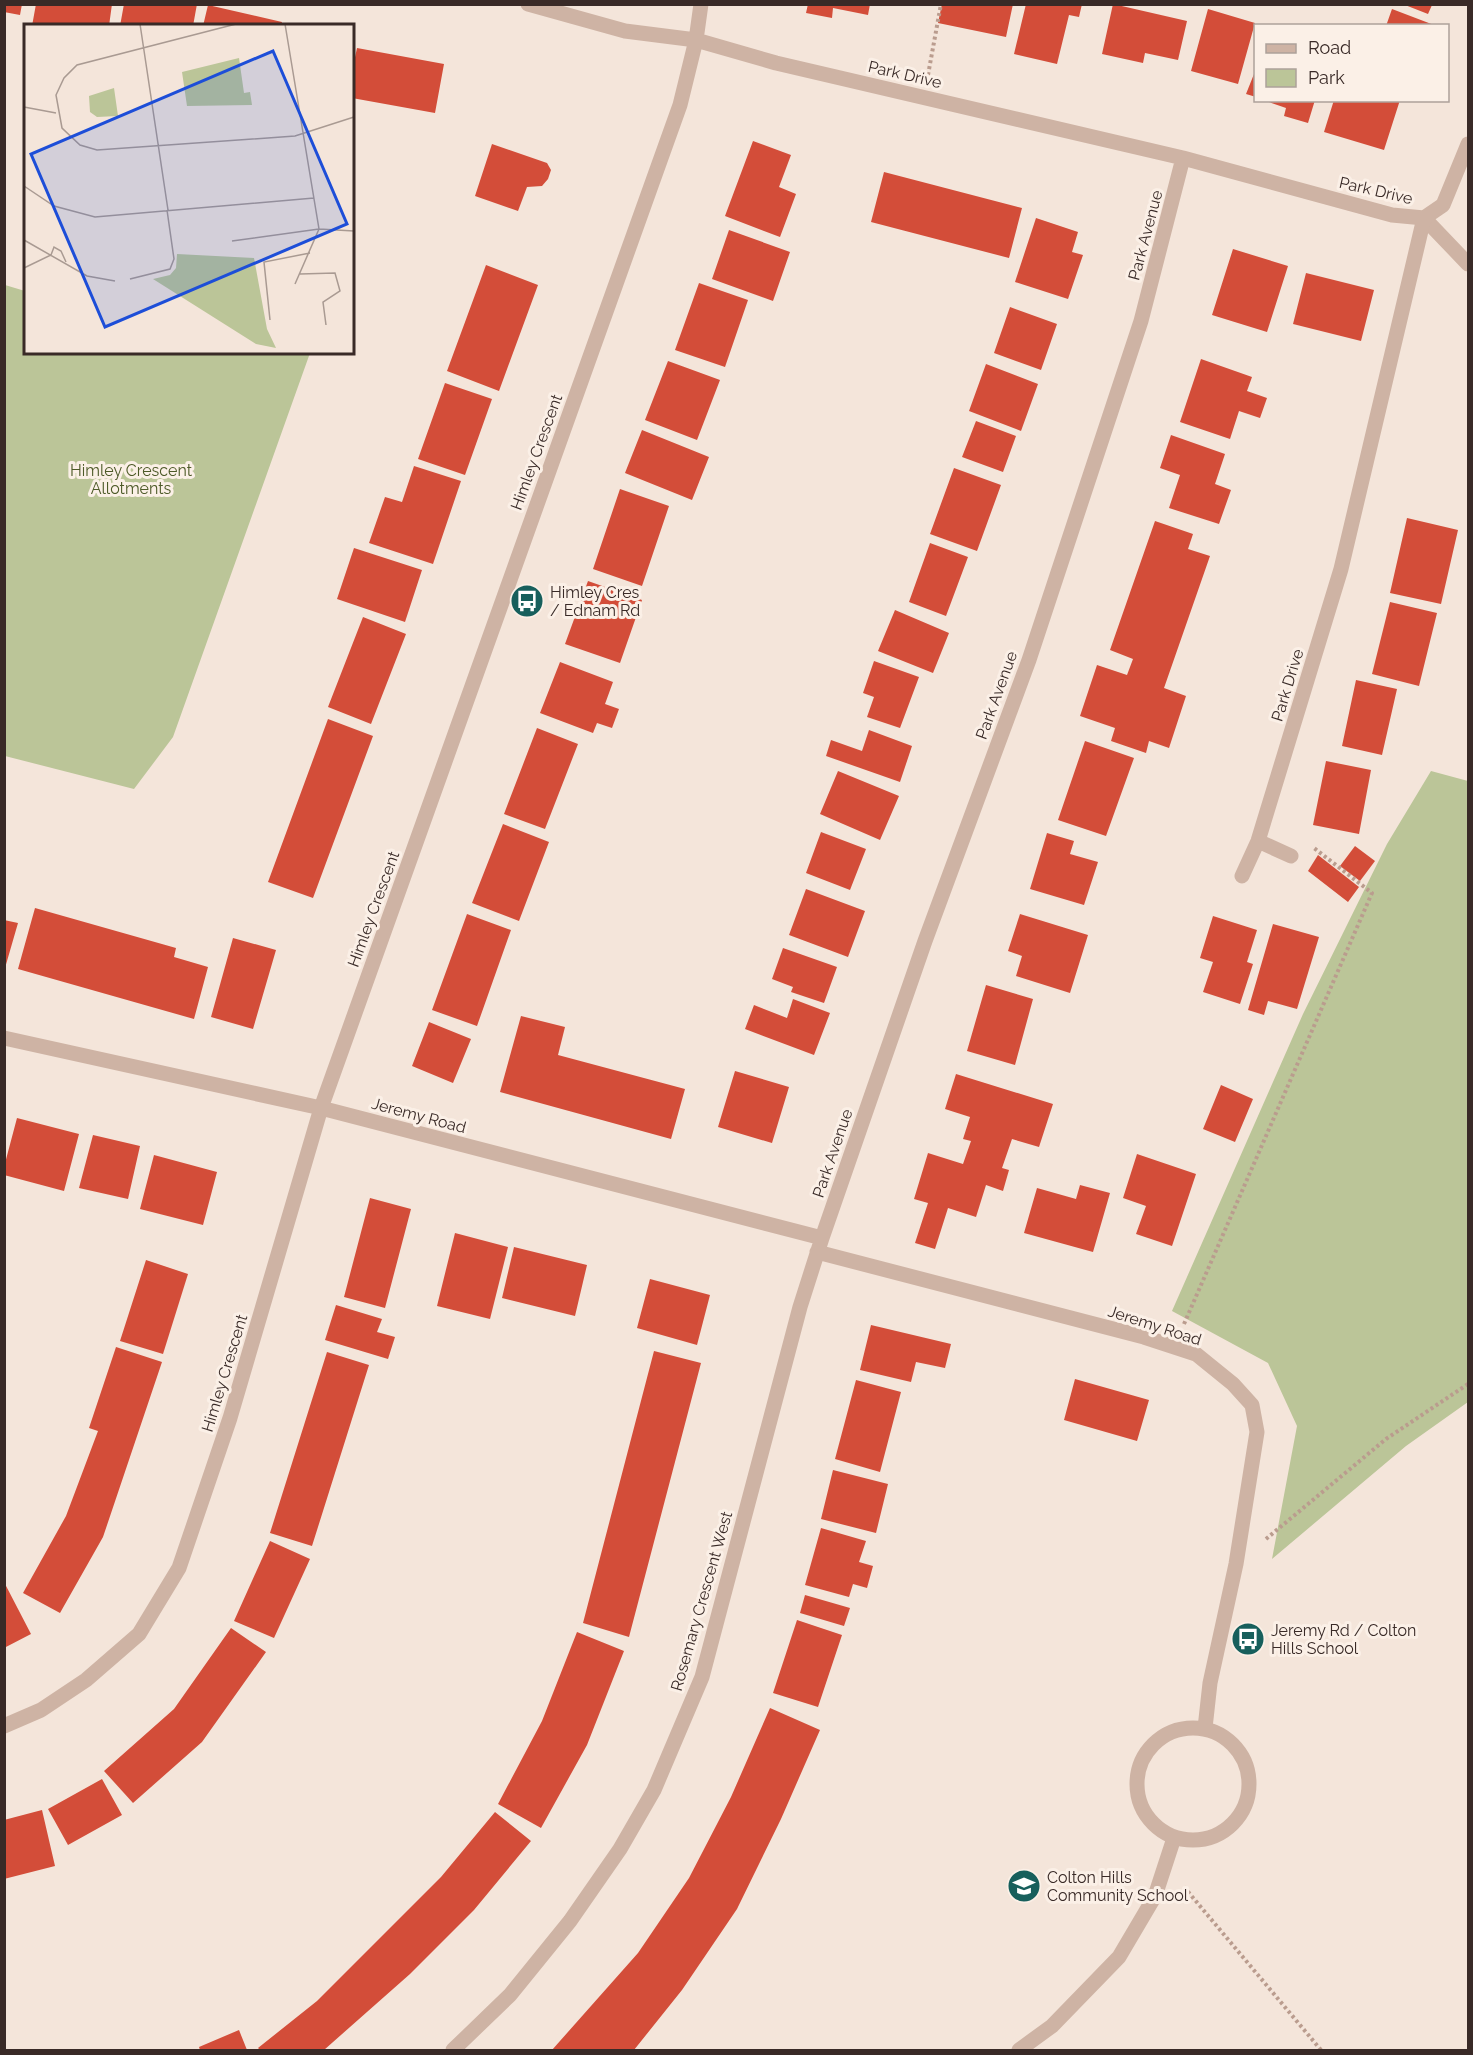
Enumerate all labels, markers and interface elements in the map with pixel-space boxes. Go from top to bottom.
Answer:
inset map [24,24,354,354]
legend [1254,24,1449,102]
text: Road [1308,37,1351,58]
street label: Park Drive [866,57,944,92]
text: Park [1308,67,1345,88]
street label: Park Drive [1337,173,1415,208]
street label: Park Avenue [1124,188,1167,282]
street label: Himley Crescent [507,391,566,513]
park label: Himley Crescent Allotments [70,461,193,498]
bus stop icon: Himley Cres / Ednam Rd [509,583,545,619]
place label: Himley Cres / Ednam Rd [550,583,640,620]
street label: Park Drive [1267,647,1308,724]
street label: Park Avenue [972,649,1021,742]
street label: Himley Crescent [344,848,403,970]
street label: Jeremy Road [370,1094,468,1137]
street label: Park Avenue [808,1106,856,1200]
street label: Jeremy Road [1106,1301,1204,1350]
street label: Himley Crescent [198,1311,252,1434]
street label: Rosemary Crescent West [667,1508,736,1693]
bus stop icon: Jeremy Rd / Colton Hills School [1230,1621,1266,1657]
place label: Jeremy Rd / Colton Hills School [1271,1621,1416,1658]
school or university icon: Colton Hills Community School [1006,1868,1042,1904]
place label: Colton Hills Community School [1047,1868,1189,1905]

